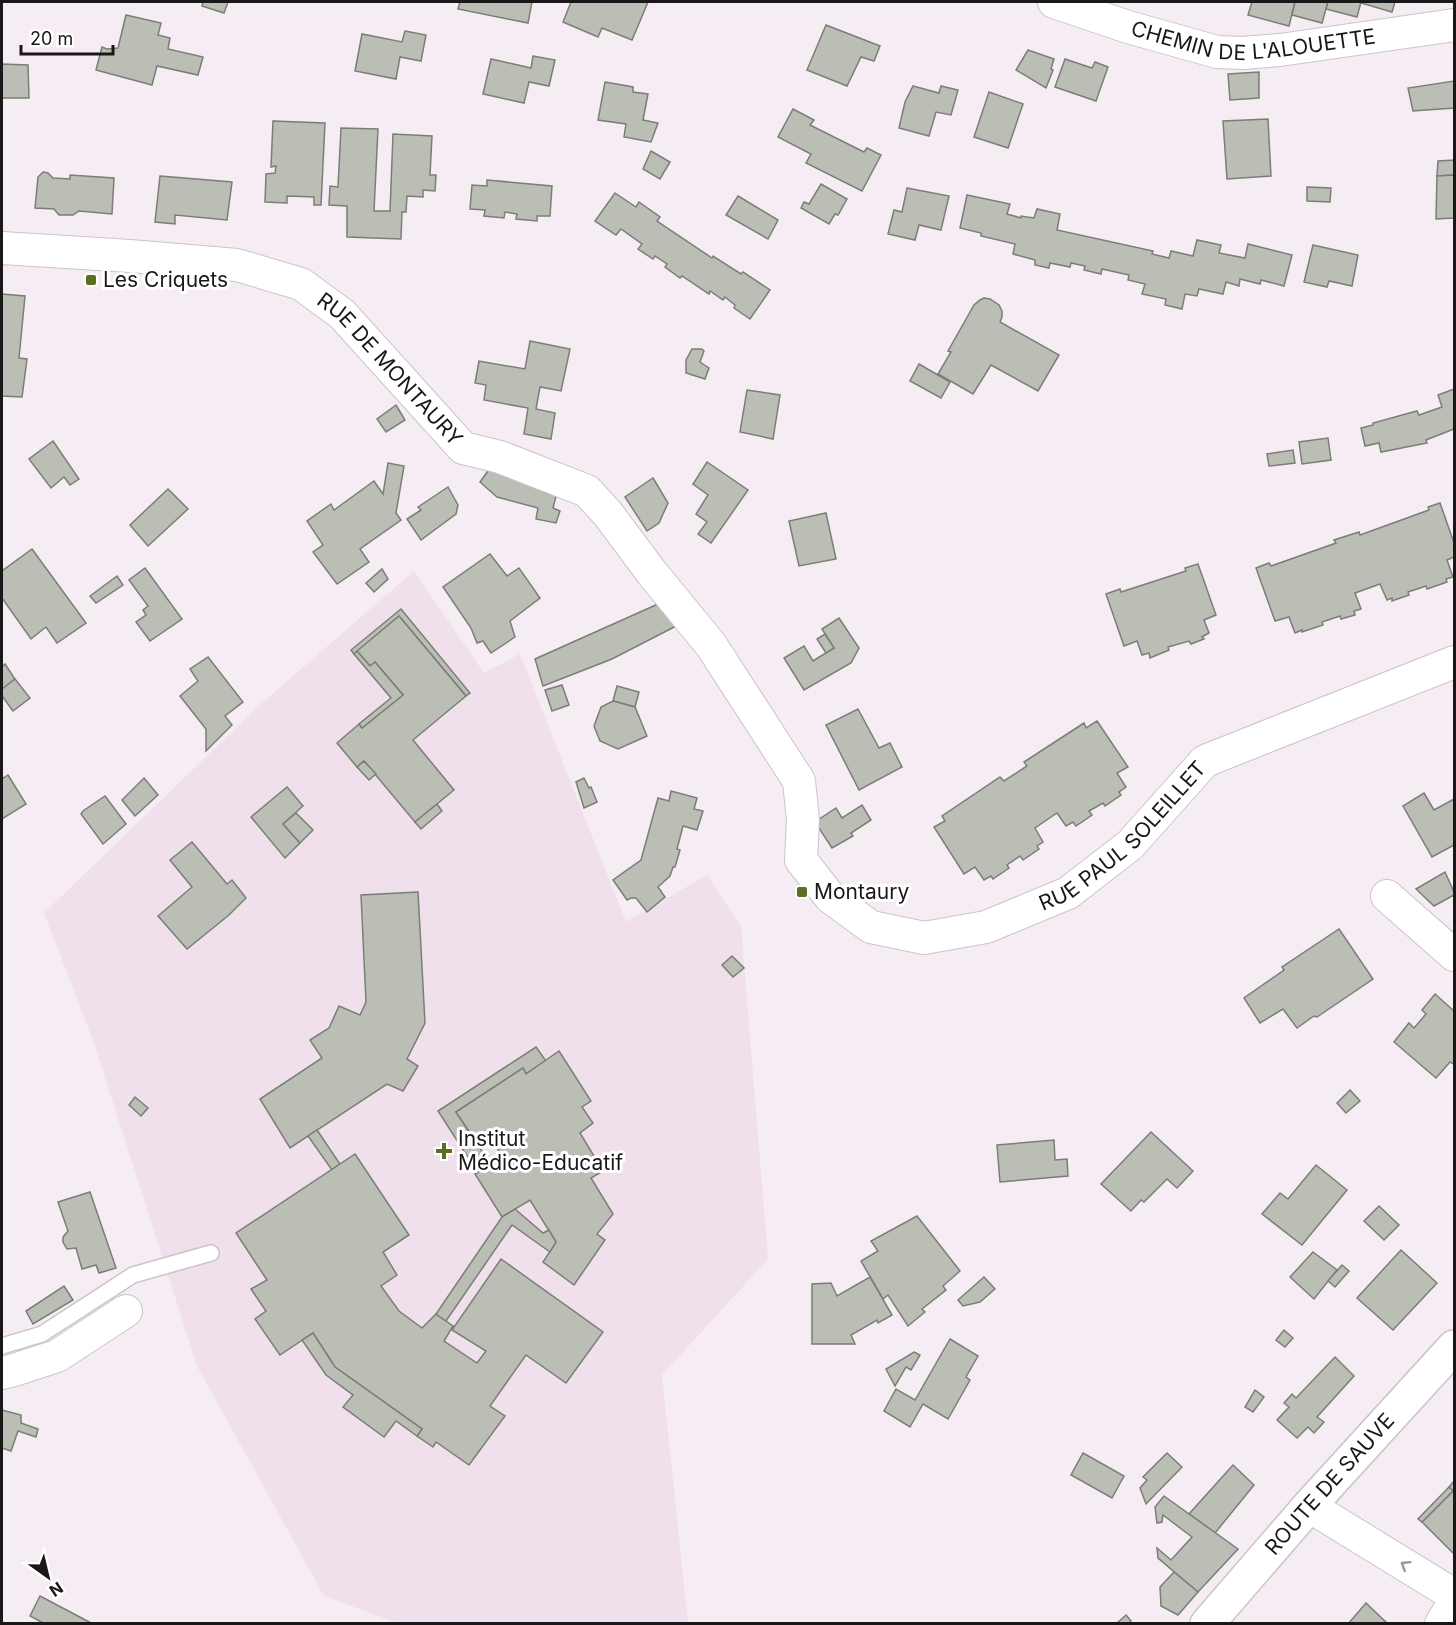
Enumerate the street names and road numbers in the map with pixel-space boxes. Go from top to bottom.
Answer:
street label: CHEMIN DE L'ALOUETTE [1128,16,1377,65]
street label: RUE DE MONTAURY [313,287,468,451]
street label: RUE PAUL SOLEILLET [1035,756,1211,916]
street label: ROUTE DE SAUVE [1260,1408,1399,1560]

